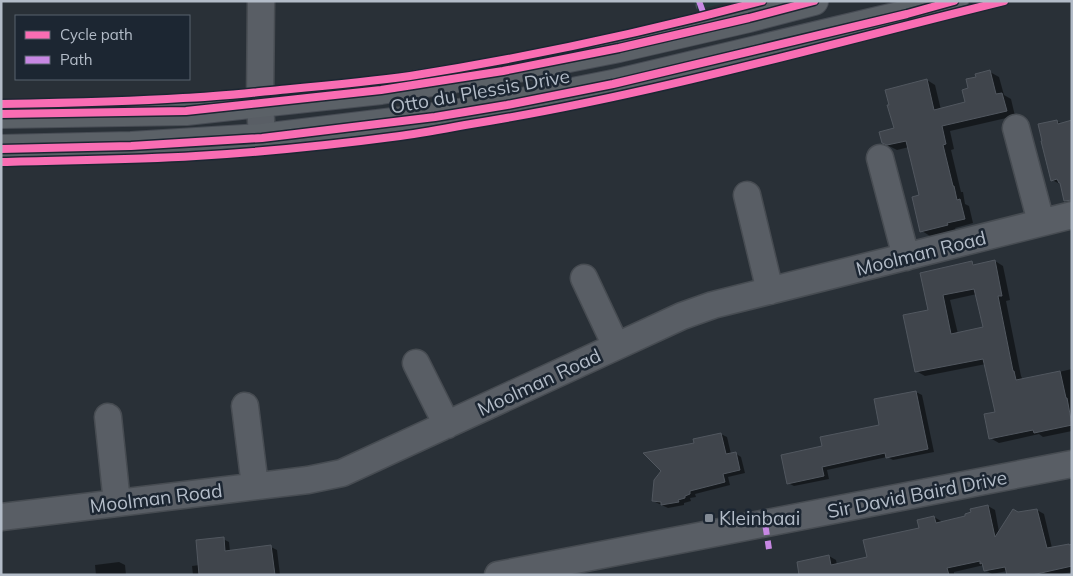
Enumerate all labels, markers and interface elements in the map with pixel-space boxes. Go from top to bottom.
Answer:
legend [15,15,190,80]
text: Cycle path [60,25,133,44]
text: Path [60,50,92,69]
street label: Otto du Plessis Drive [388,63,572,119]
street label: Moolman Road [853,225,989,281]
street label: Moolman Road [474,343,604,421]
street label: Sir David Baird Drive [825,465,1009,523]
street label: Moolman Road [88,478,224,518]
place label: Kleinbaai [719,506,800,530]
marker: Kleinbaai [703,512,715,524]

